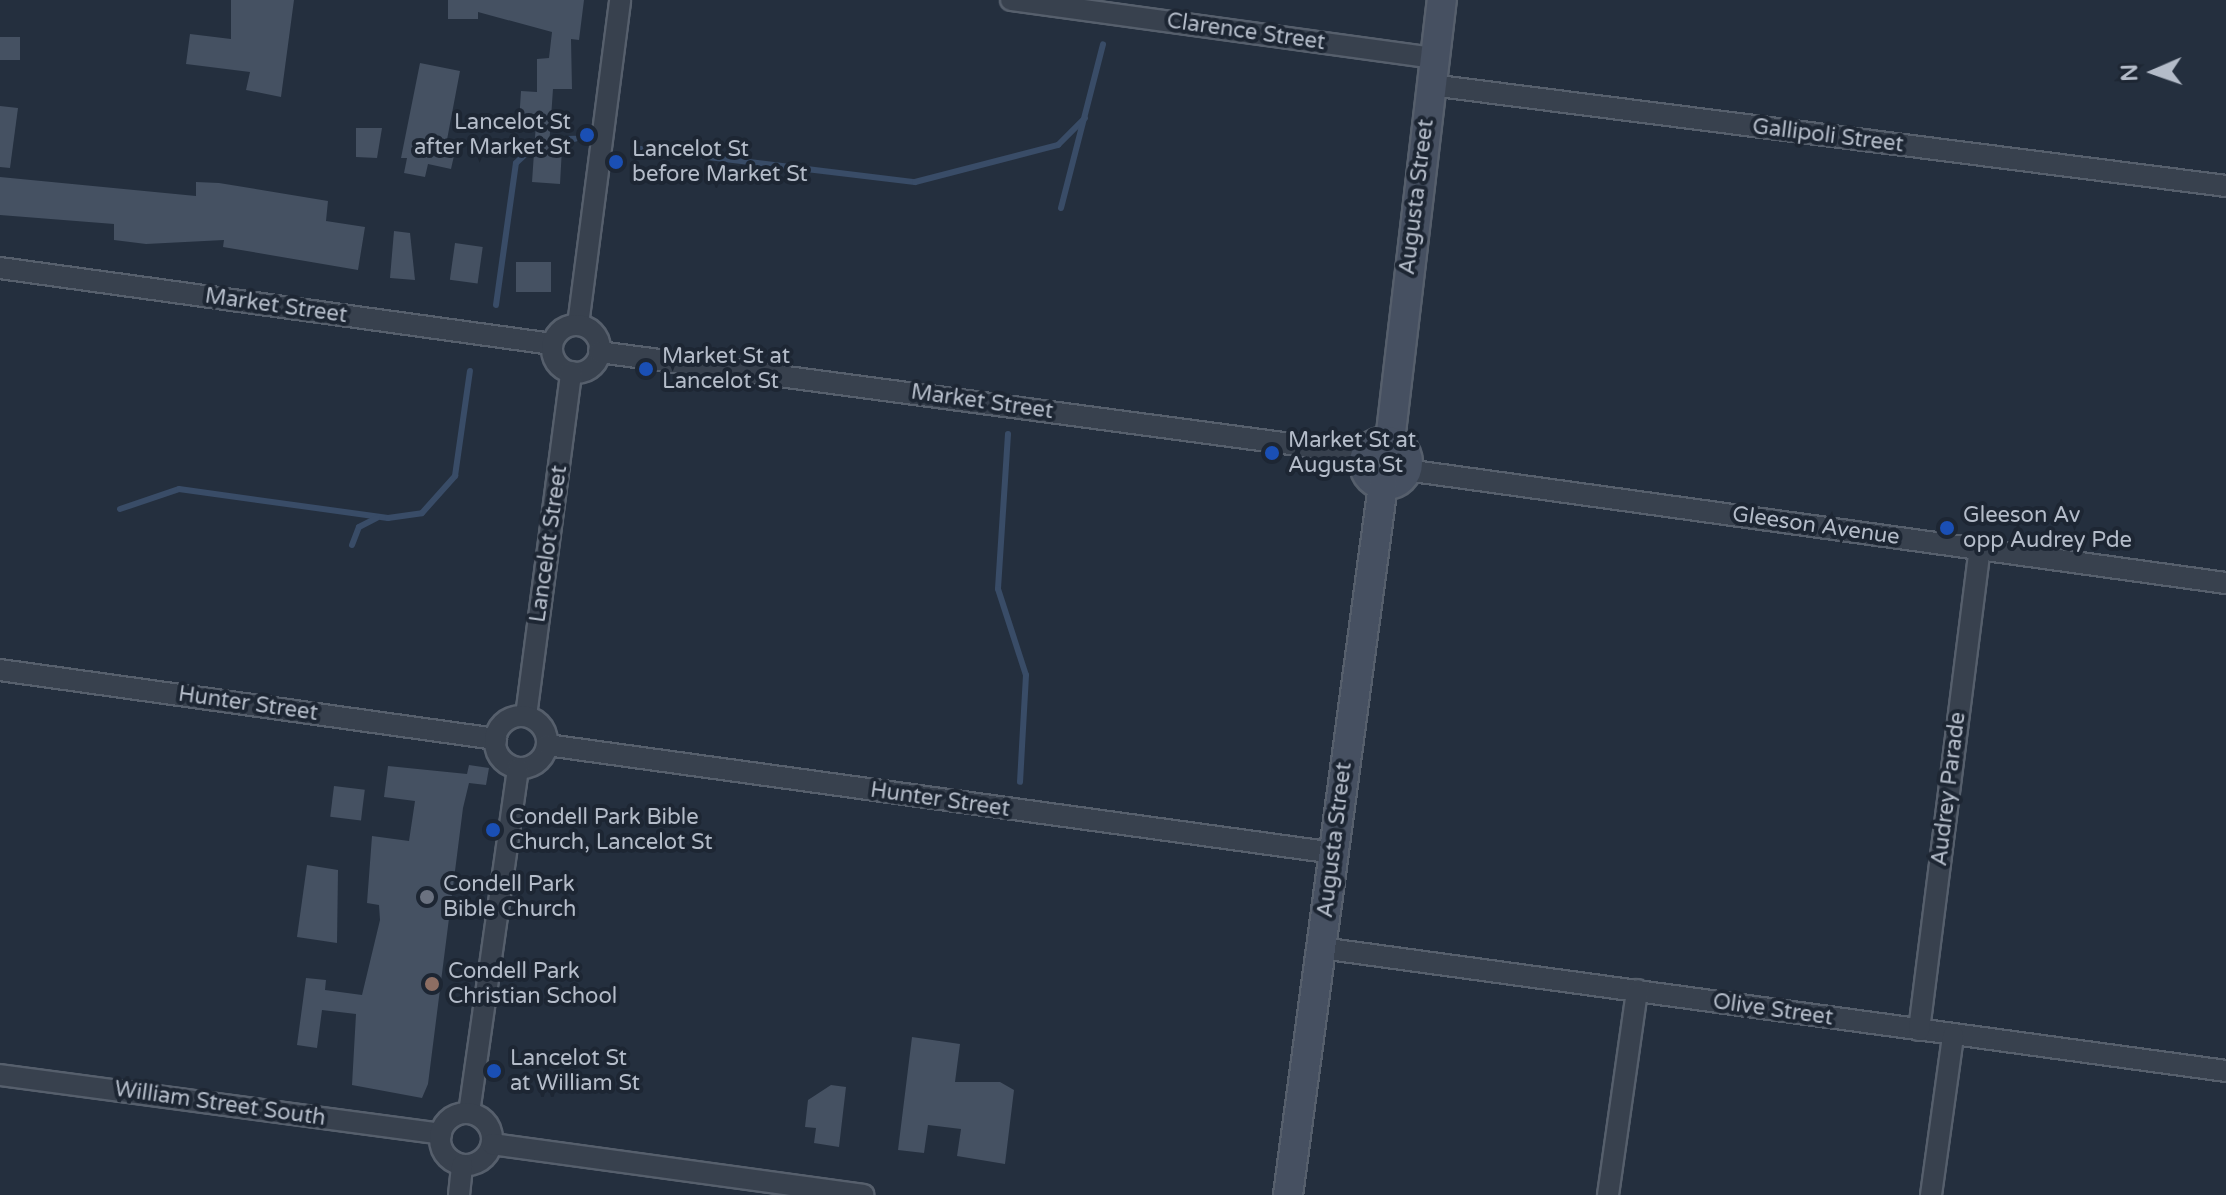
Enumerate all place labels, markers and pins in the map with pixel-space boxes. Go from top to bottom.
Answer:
place label: Lancelot St after Market St [414,109,571,160]
marker: Lancelot St after Market St [578,126,596,144]
place label: Lancelot St before Market St [632,136,808,188]
marker: Lancelot St before Market St [607,153,625,171]
place label: Market St at Lancelot St [662,343,790,394]
marker: Market St at Lancelot St [637,360,655,378]
place label: Market St at Augusta St [1288,427,1416,478]
marker: Market St at Augusta St [1263,444,1281,462]
place label: Gleeson Av opp Audrey Pde [1963,502,2132,554]
marker: Gleeson Av opp Audrey Pde [1938,519,1956,537]
place label: Condell Park Bible Church, Lancelot St [509,804,713,856]
marker: Condell Park Bible Church, Lancelot St [484,821,502,839]
place label: Condell Park Bible Church [443,871,576,922]
marker: Condell Park Bible Church [418,888,436,906]
place label: Condell Park Christian School [448,958,617,1010]
marker: Condell Park Christian School [423,975,441,993]
place label: Lancelot St at William St [510,1045,640,1096]
marker: Lancelot St at William St [485,1062,503,1080]

